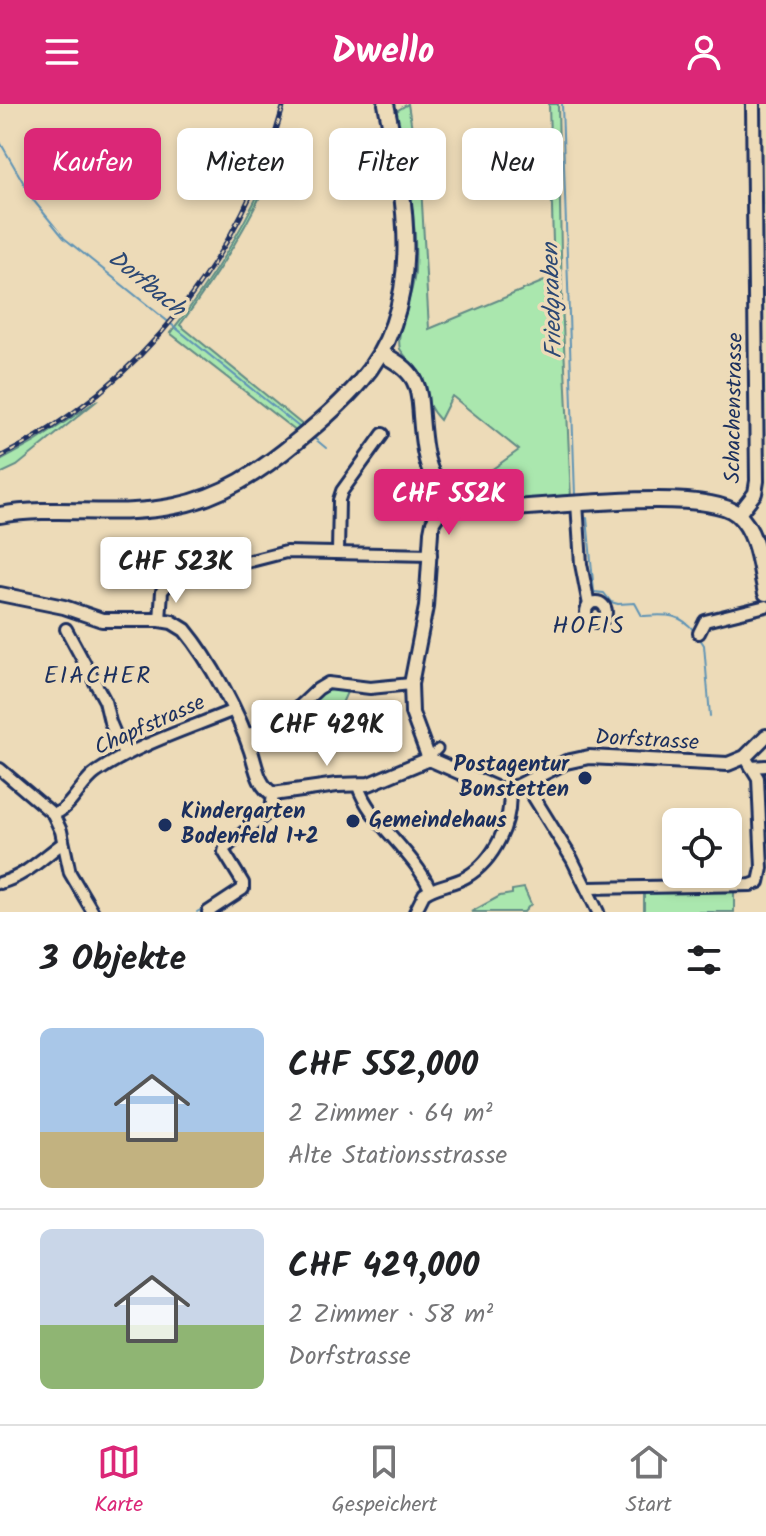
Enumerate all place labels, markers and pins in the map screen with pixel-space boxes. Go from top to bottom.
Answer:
pin: CHF 552K [366,469,532,537]
pin: CHF 523K [93,537,259,605]
pin: CHF 429K [244,700,410,768]
place label: Postagentur Bonstetten [453,748,570,808]
marker: Postagentur Bonstetten [576,769,594,787]
place label: Kindergarten Bodenfeld 1+2 [181,795,319,855]
place label: Gemeindehaus [369,804,507,839]
marker: Gemeindehaus [344,812,362,830]
marker: Kindergarten Bodenfeld 1+2 [156,816,174,834]

